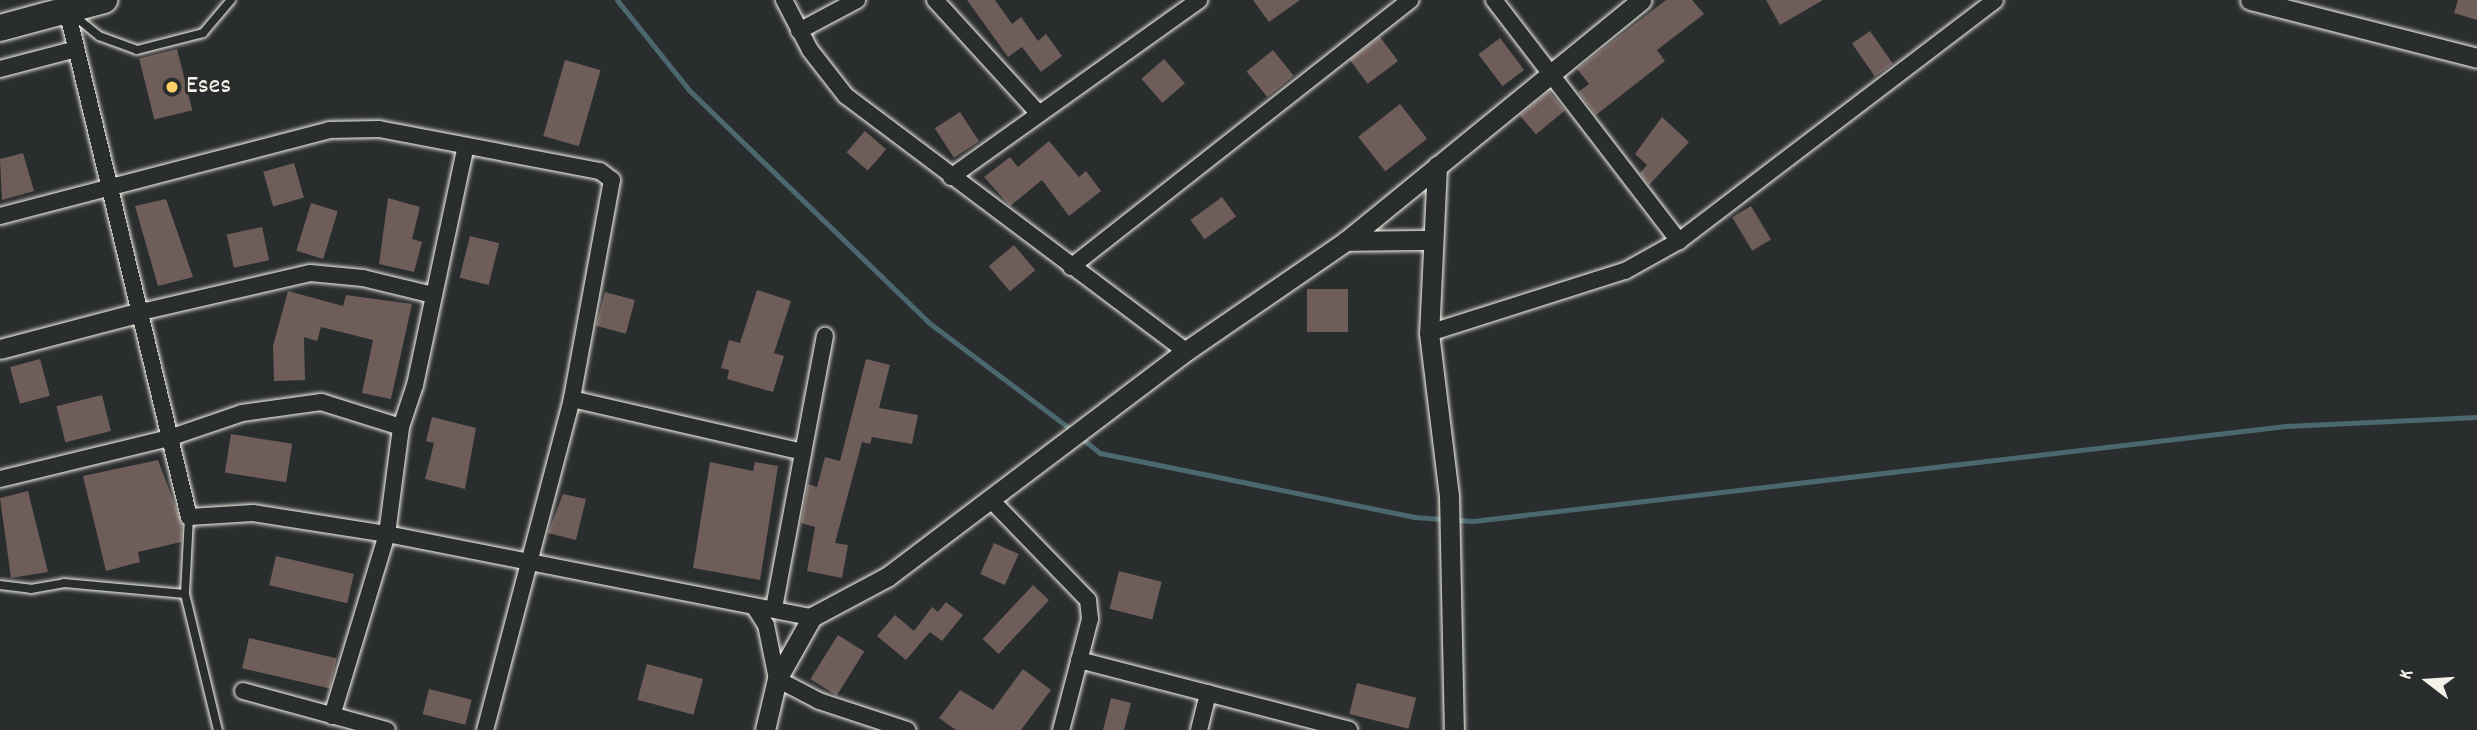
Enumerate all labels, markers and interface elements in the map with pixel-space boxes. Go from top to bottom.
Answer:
place label: Eses [186,71,231,103]
marker: Eses [164,79,180,95]
north arrow [2393,646,2463,716]
text: K [2393,667,2422,683]

